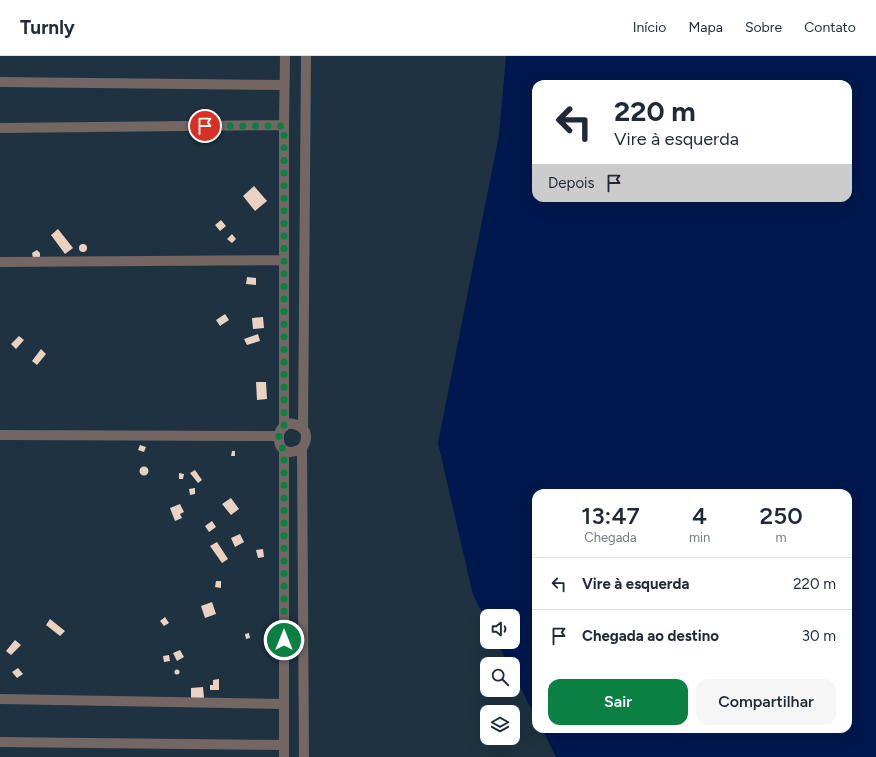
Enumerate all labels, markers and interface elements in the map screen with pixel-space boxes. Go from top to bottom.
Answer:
text: Turnly [20,16,75,39]
text: Início [633,19,666,36]
text: Mapa [688,19,723,36]
text: Sobre [745,19,782,36]
text: Contato [804,19,856,36]
text: 220 m [614,94,696,128]
icon: left [548,96,600,148]
pin [188,109,222,143]
icon: arrive [194,115,216,137]
text: Vire à esquerda [614,128,739,150]
icon: arrive [603,172,625,194]
text: Depois [548,174,595,192]
text: 13:47 [581,501,640,530]
text: 4 [692,501,707,530]
text: 250 [760,501,803,530]
text: Chegada [584,530,637,545]
text: min [689,530,710,545]
text: m [776,530,787,545]
icon: left [548,573,570,595]
text: Vire à esquerda [582,575,689,593]
text: 220 m [793,575,836,593]
map controls [480,609,520,745]
button: sound [480,609,520,649]
position arrow [263,619,305,661]
icon: arrive [548,625,570,647]
text: Chegada ao destino [582,627,719,645]
text: 30 m [802,627,836,645]
button: search [480,657,520,697]
button: Sair [548,679,688,725]
button: Compartilhar [696,679,836,725]
button: layers [480,705,520,745]

